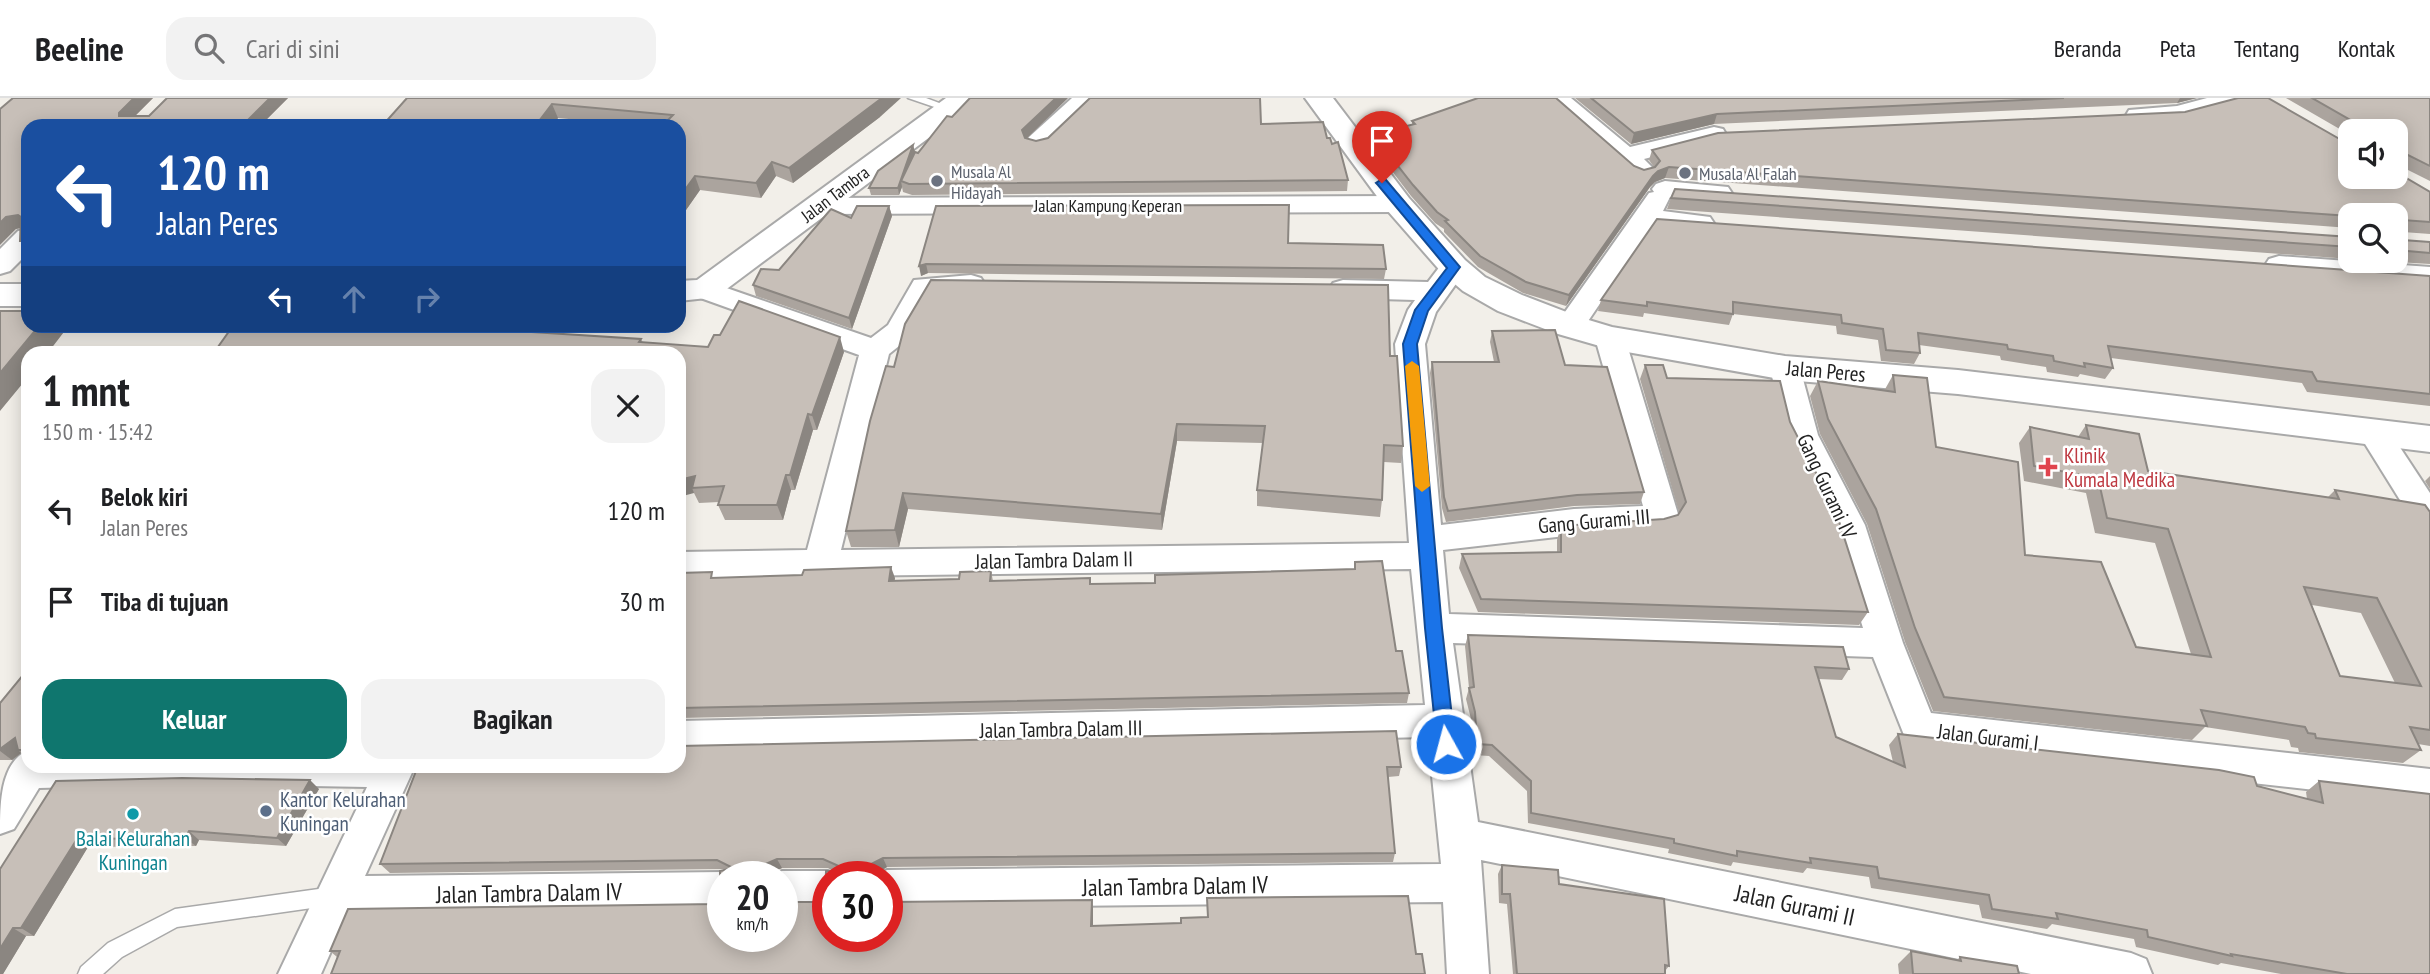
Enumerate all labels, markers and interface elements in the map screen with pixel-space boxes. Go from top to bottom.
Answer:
search box [166,17,656,80]
text: Beeline [35,27,124,70]
icon: search [190,29,228,67]
text: Cari di sini [246,32,340,65]
text: Beranda [2054,33,2122,64]
text: Peta [2160,33,2196,64]
text: Tentang [2234,33,2300,64]
text: Kontak [2338,33,2395,64]
pin [1352,111,1412,183]
map controls [2338,119,2408,273]
button: sound [2338,119,2408,189]
icon: arrive [1363,122,1401,160]
text: 120 m [157,140,270,204]
icon: left [42,147,133,238]
place label: Musala Al Hidayah [951,160,1012,204]
street label: Jalan Tambra [796,161,874,228]
place label: Musala Al Falah [1699,162,1797,185]
marker: Musala Al Falah [1677,165,1693,181]
marker: Musala Al Hidayah [929,173,945,189]
street label: Jalan Kampung Keperan [1033,194,1182,217]
text: Jalan Peres [157,202,278,244]
button: search [2338,203,2408,273]
icon: left [262,280,300,318]
icon: ahead [335,280,373,318]
icon: right [408,280,446,318]
street label: Jalan Peres [1784,354,1867,388]
text: 1 mnt [42,363,130,418]
button: close [591,369,665,443]
text: 150 m · 15:42 [42,417,154,446]
street label: Gang Gurami IV [1791,429,1863,543]
place label: Klinik Kumala Medika [2064,442,2175,493]
marker: Klinik Kumala Medika [2038,457,2058,477]
text: Belok kiri [101,480,188,513]
icon: left [42,492,80,530]
text: 120 m [607,494,665,527]
street label: Gang Gurami III [1537,503,1651,539]
text: Jalan Peres [101,513,188,542]
street label: Jalan Tambra Dalam II [974,545,1133,575]
icon: arrive [42,583,80,621]
text: Tiba di tujuan [101,585,229,618]
text: 30 m [619,585,665,618]
button: Keluar [42,679,347,759]
button: Bagikan [361,679,665,759]
position arrow [1409,707,1483,781]
street label: Jalan Tambra Dalam III [978,714,1143,744]
street label: Jalan Gurami I [1935,717,2040,757]
place label: Kantor Kelurahan Kuningan [280,786,406,837]
marker: Kantor Kelurahan Kuningan [258,803,274,819]
marker: Balai Kelurahan Kuningan [125,806,141,822]
place label: Balai Kelurahan Kuningan [76,825,190,876]
speed limit sign: 30 [812,861,903,952]
street label: Jalan Tambra Dalam IV [1081,869,1269,903]
text: 20 [736,874,769,920]
street label: Jalan Tambra Dalam IV [435,876,623,910]
street label: Jalan Gurami II [1731,877,1858,933]
text: km/h [737,912,768,935]

